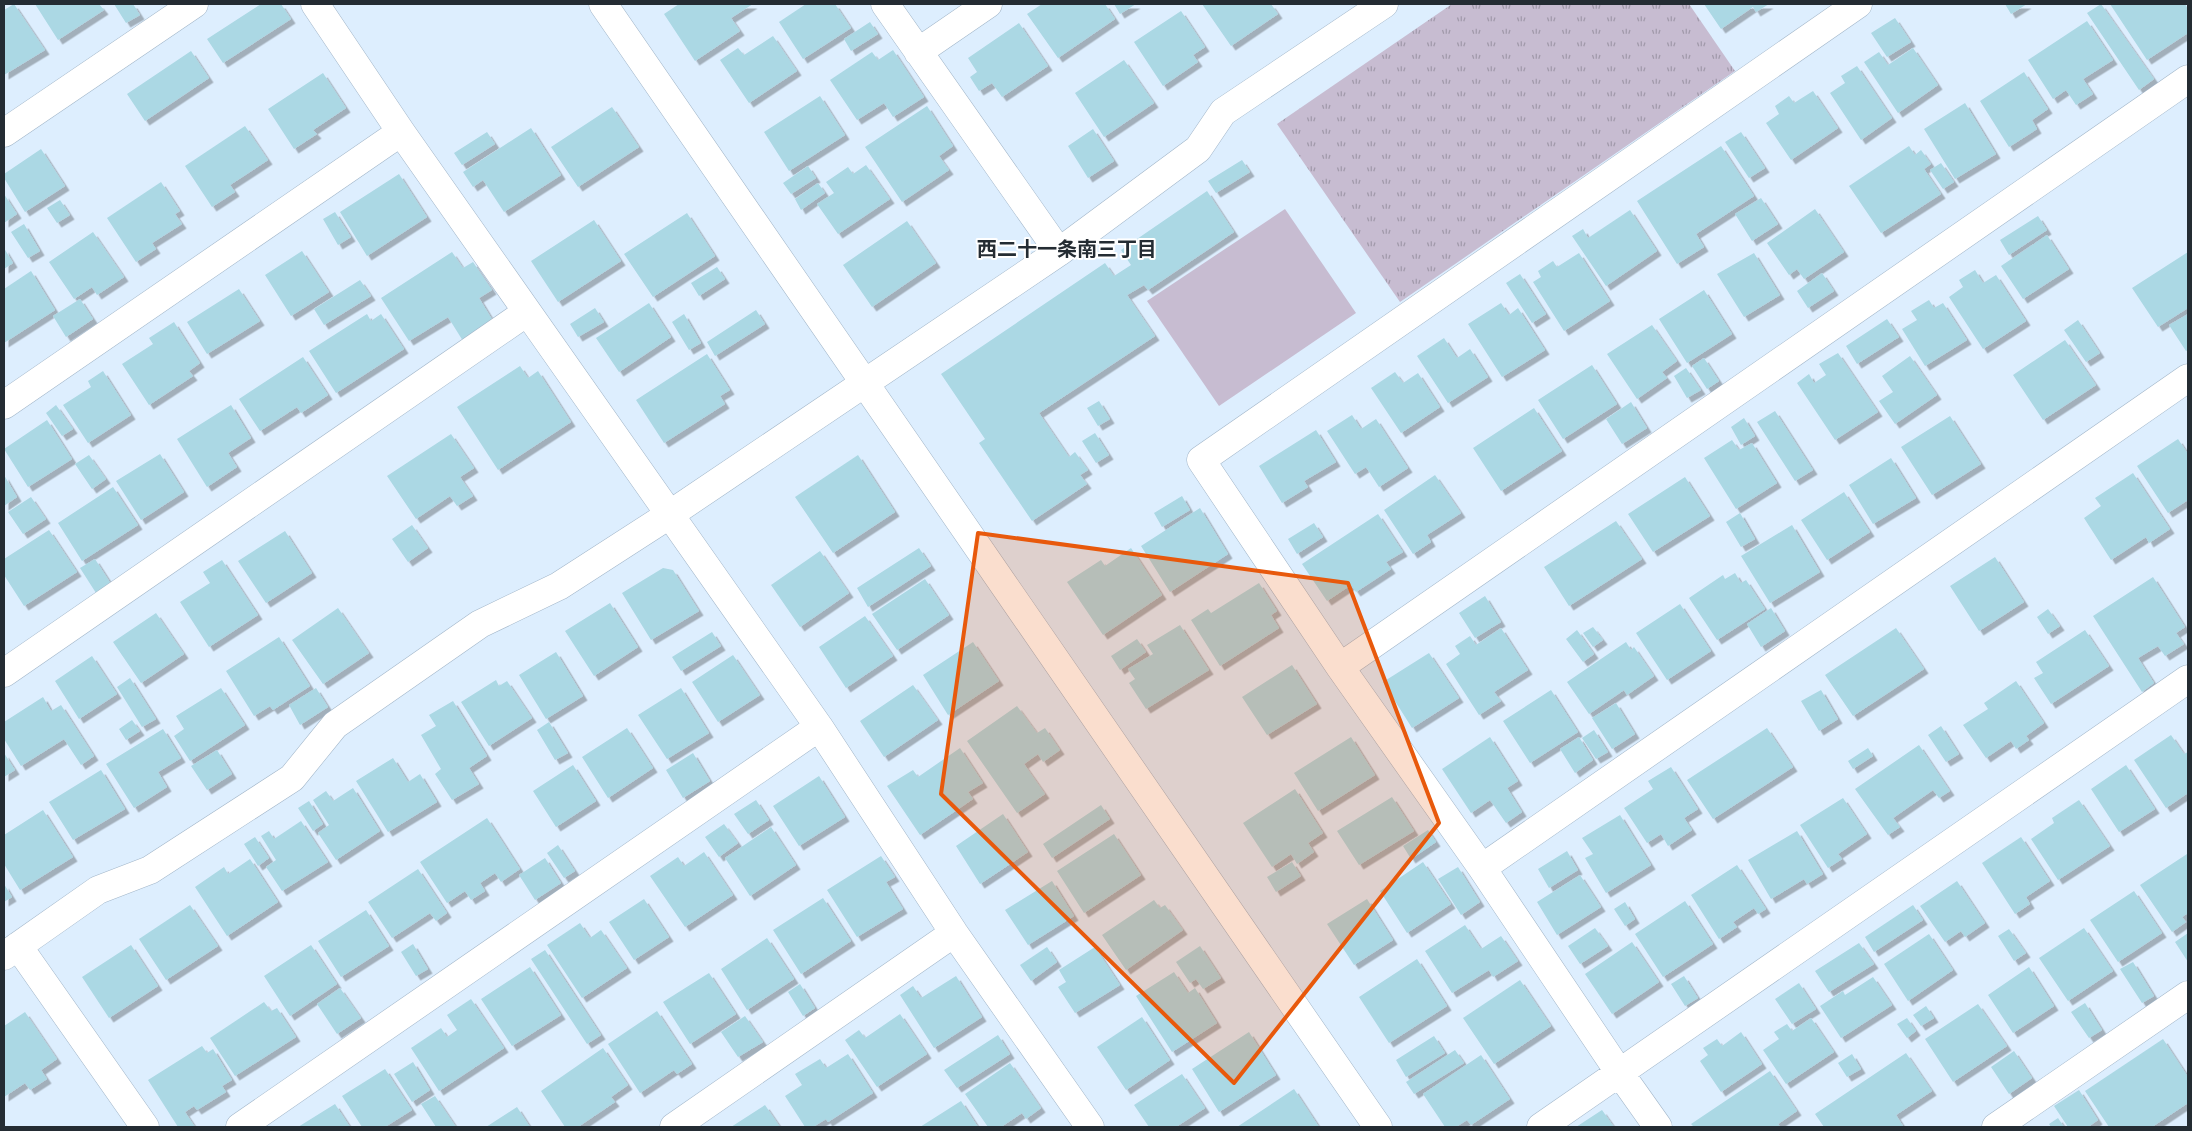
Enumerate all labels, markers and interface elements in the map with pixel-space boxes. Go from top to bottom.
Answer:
district label: 西二十一条南三丁目 [977,237,1157,261]

